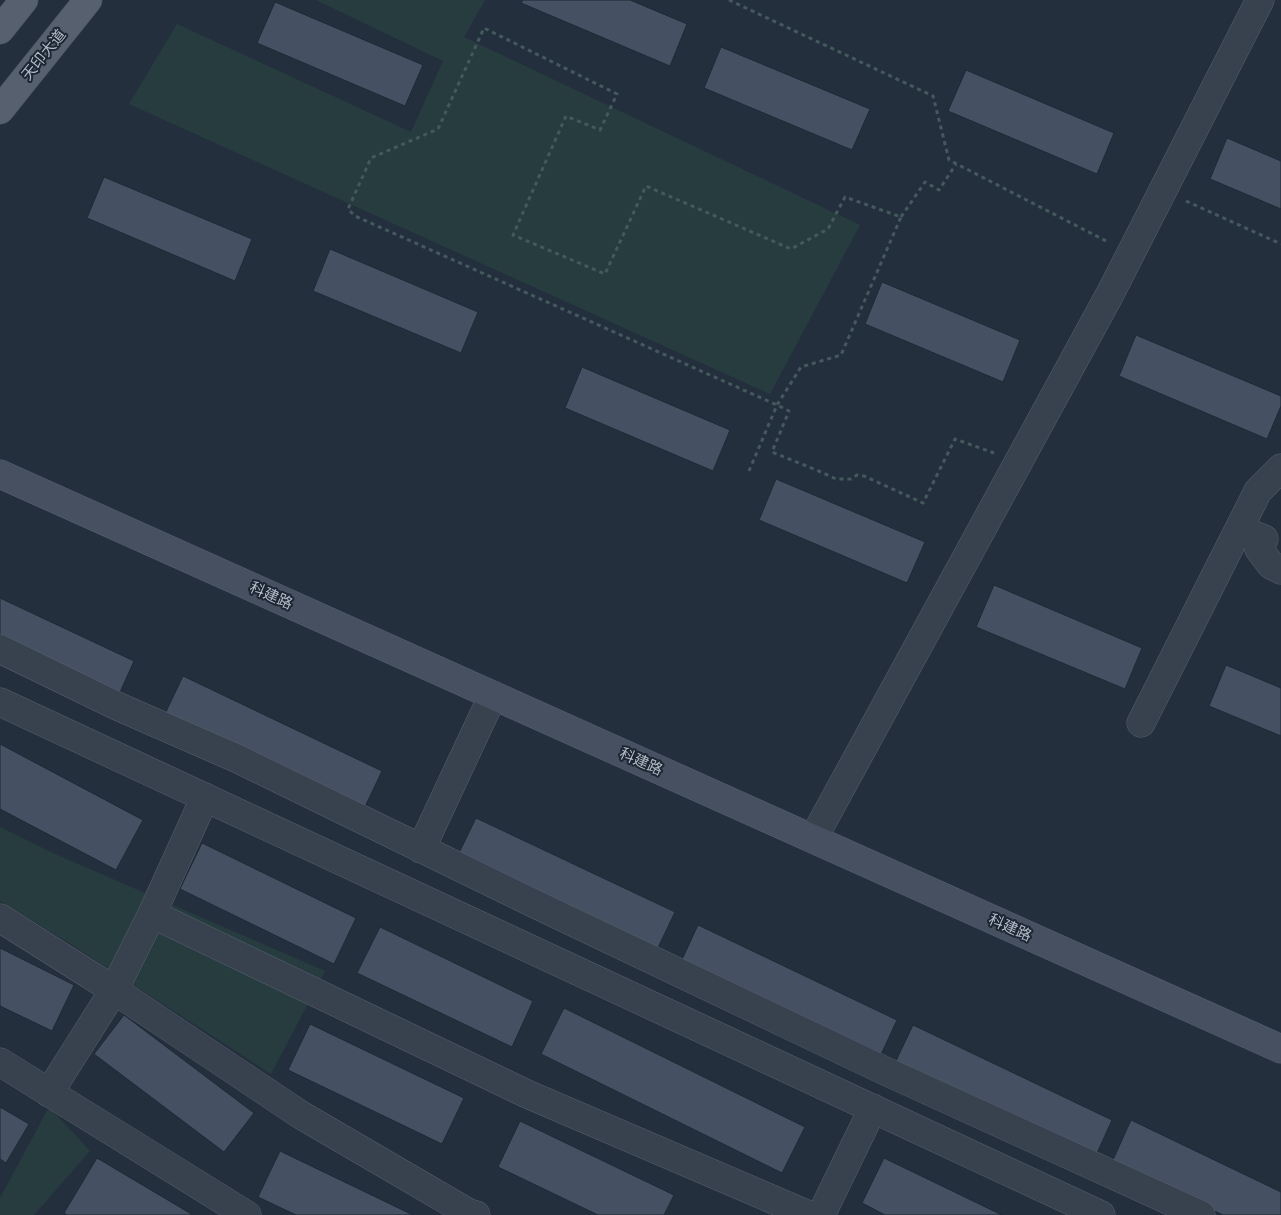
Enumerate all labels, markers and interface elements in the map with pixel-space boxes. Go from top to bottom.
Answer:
street label: 天印大道 [18,26,70,84]
street label: 科建路 [247,579,295,613]
street label: 科建路 [617,745,665,779]
street label: 科建路 [986,911,1034,945]

